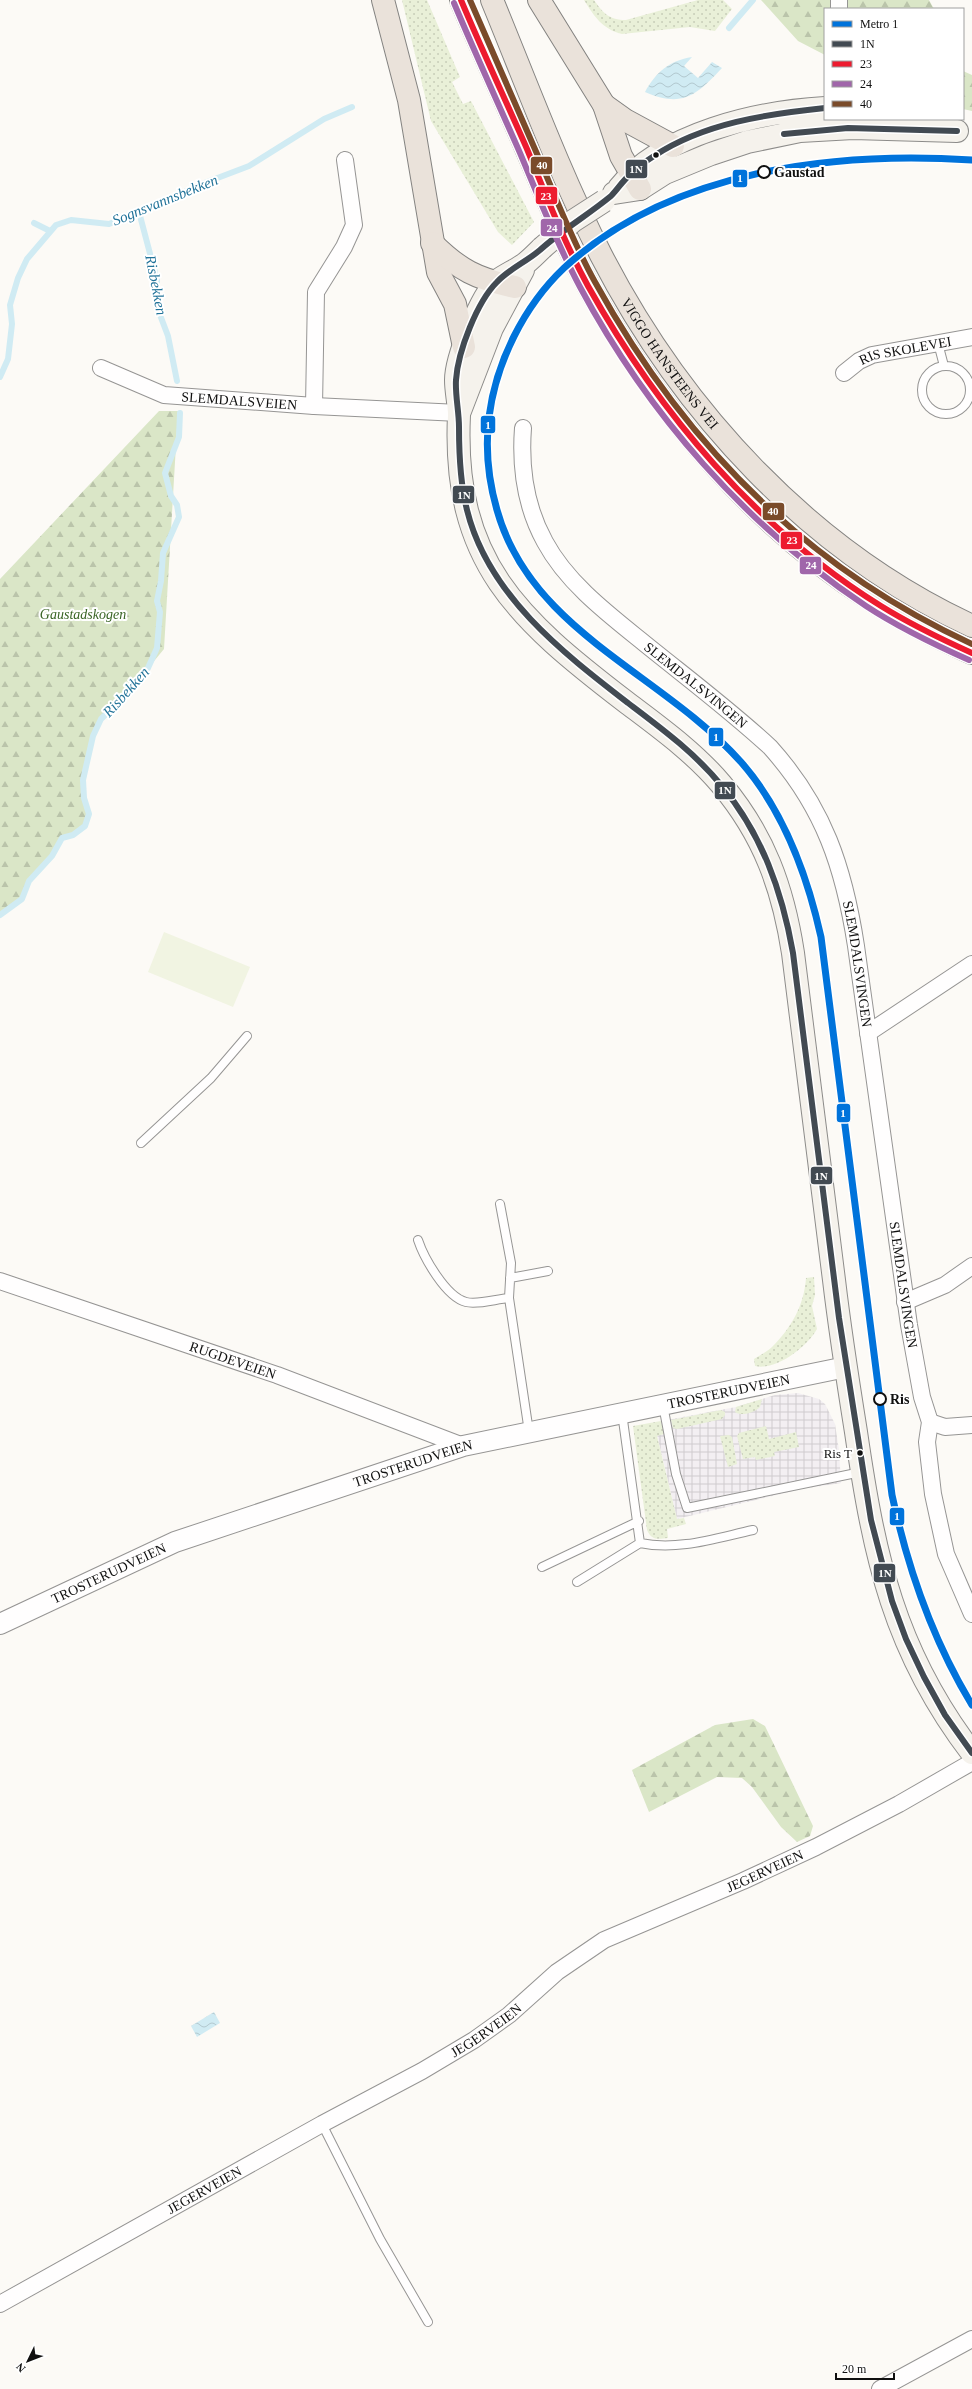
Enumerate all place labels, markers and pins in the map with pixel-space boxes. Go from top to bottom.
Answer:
unlabelled marker [651,150,661,160]
marker: Gaustad [757,165,771,179]
place label: Gaustad [774,165,825,180]
marker: Ris [873,1392,887,1406]
place label: Ris [890,1392,910,1407]
place label: Ris T [824,1446,852,1461]
marker: Ris T [855,1448,865,1458]

